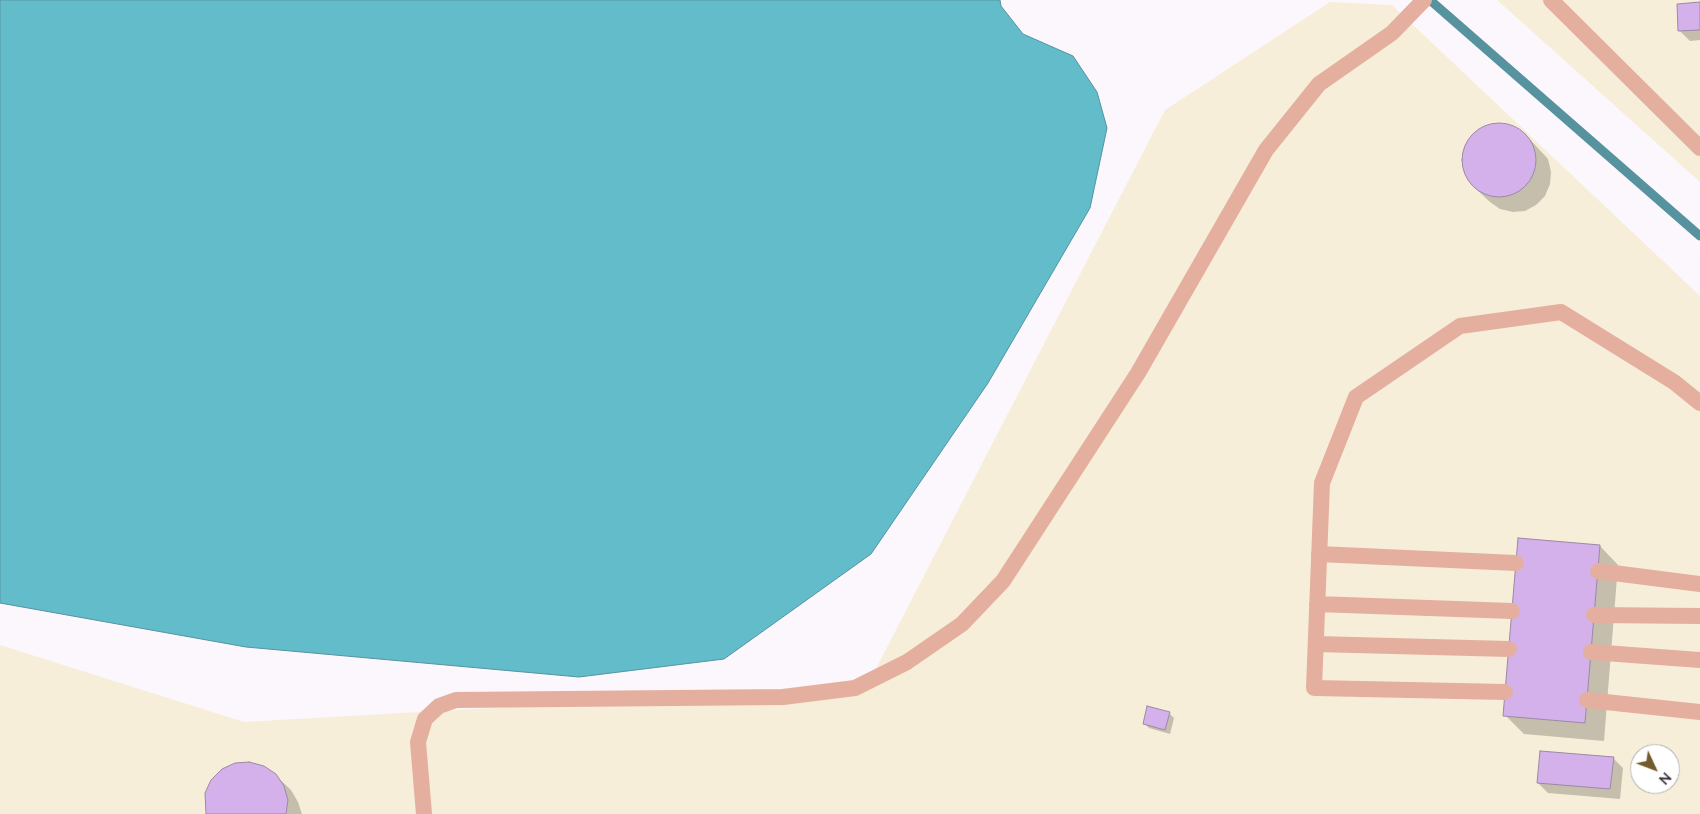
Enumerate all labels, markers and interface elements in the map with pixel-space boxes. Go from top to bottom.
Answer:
north arrow [1630,744,1680,794]
text: N [1655,769,1675,789]

